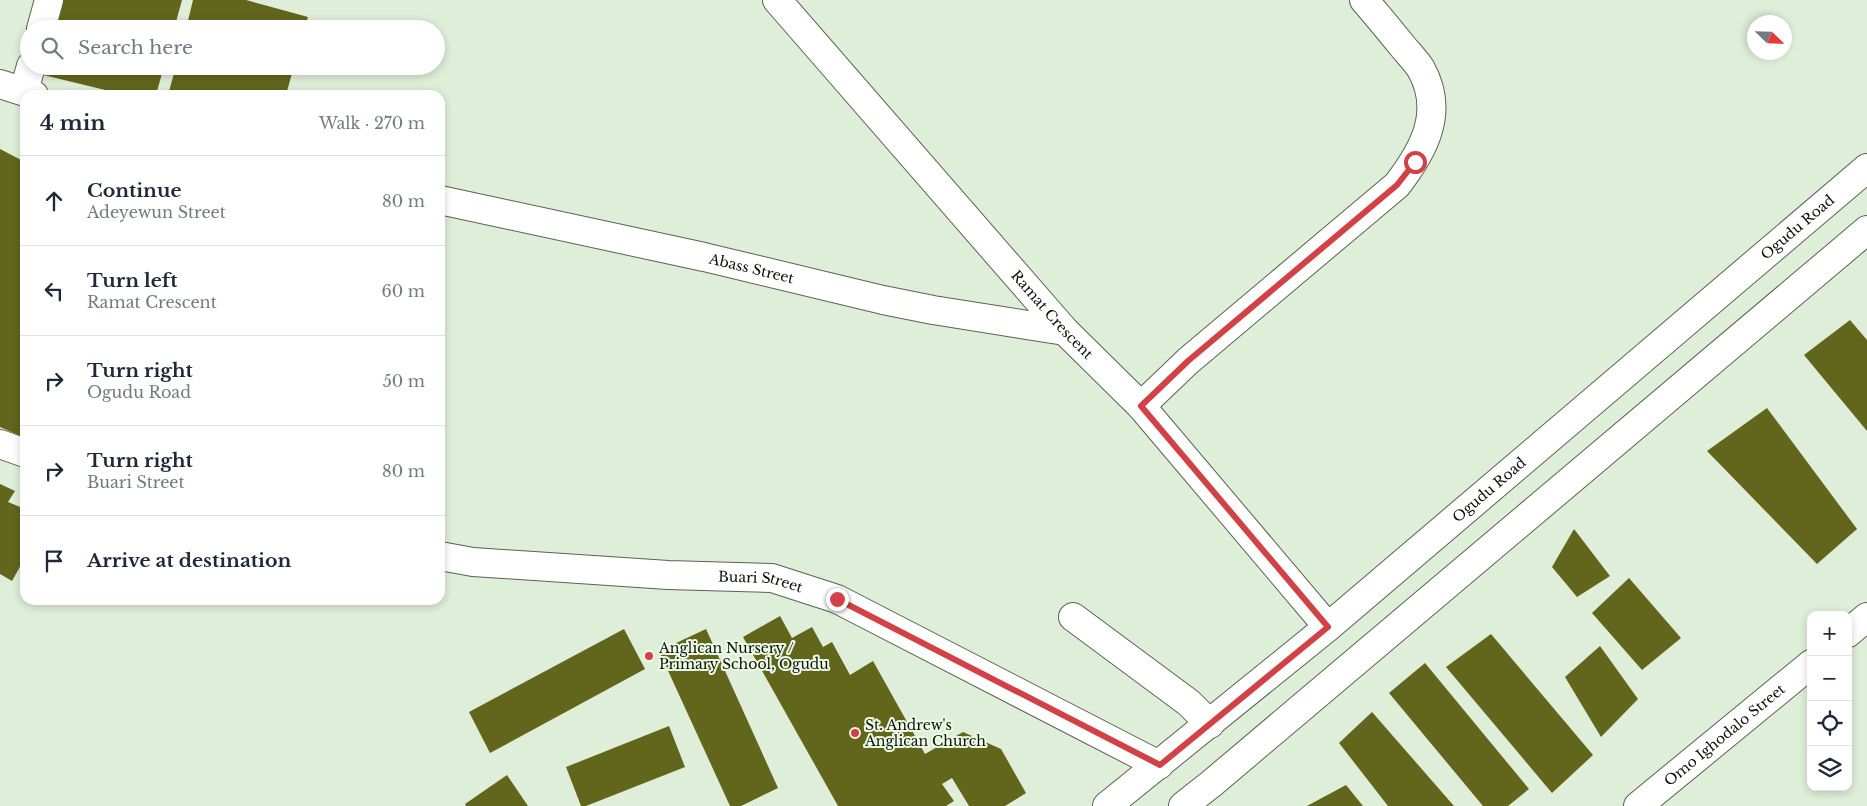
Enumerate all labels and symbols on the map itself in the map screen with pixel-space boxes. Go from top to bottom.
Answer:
north arrow [1747,15,1792,60]
route start [1404,151,1427,174]
street label: Ogudu Road [1757,190,1838,264]
street label: Abass Street [706,249,796,287]
street label: Ramat Crescent [1007,267,1097,363]
street label: Ogudu Road [1449,453,1530,526]
street label: Buari Street [718,567,806,597]
route end [826,588,849,611]
place label: Anglican Nursery / Primary School, Ogudu [658,639,829,673]
marker: Anglican Nursery / Primary School, Ogudu [643,650,655,662]
street label: Omo Ighodalo Street [1660,680,1789,790]
place label: St. Andrew's Anglican Church [864,716,986,750]
marker: St. Andrew's Anglican Church [849,727,861,739]

